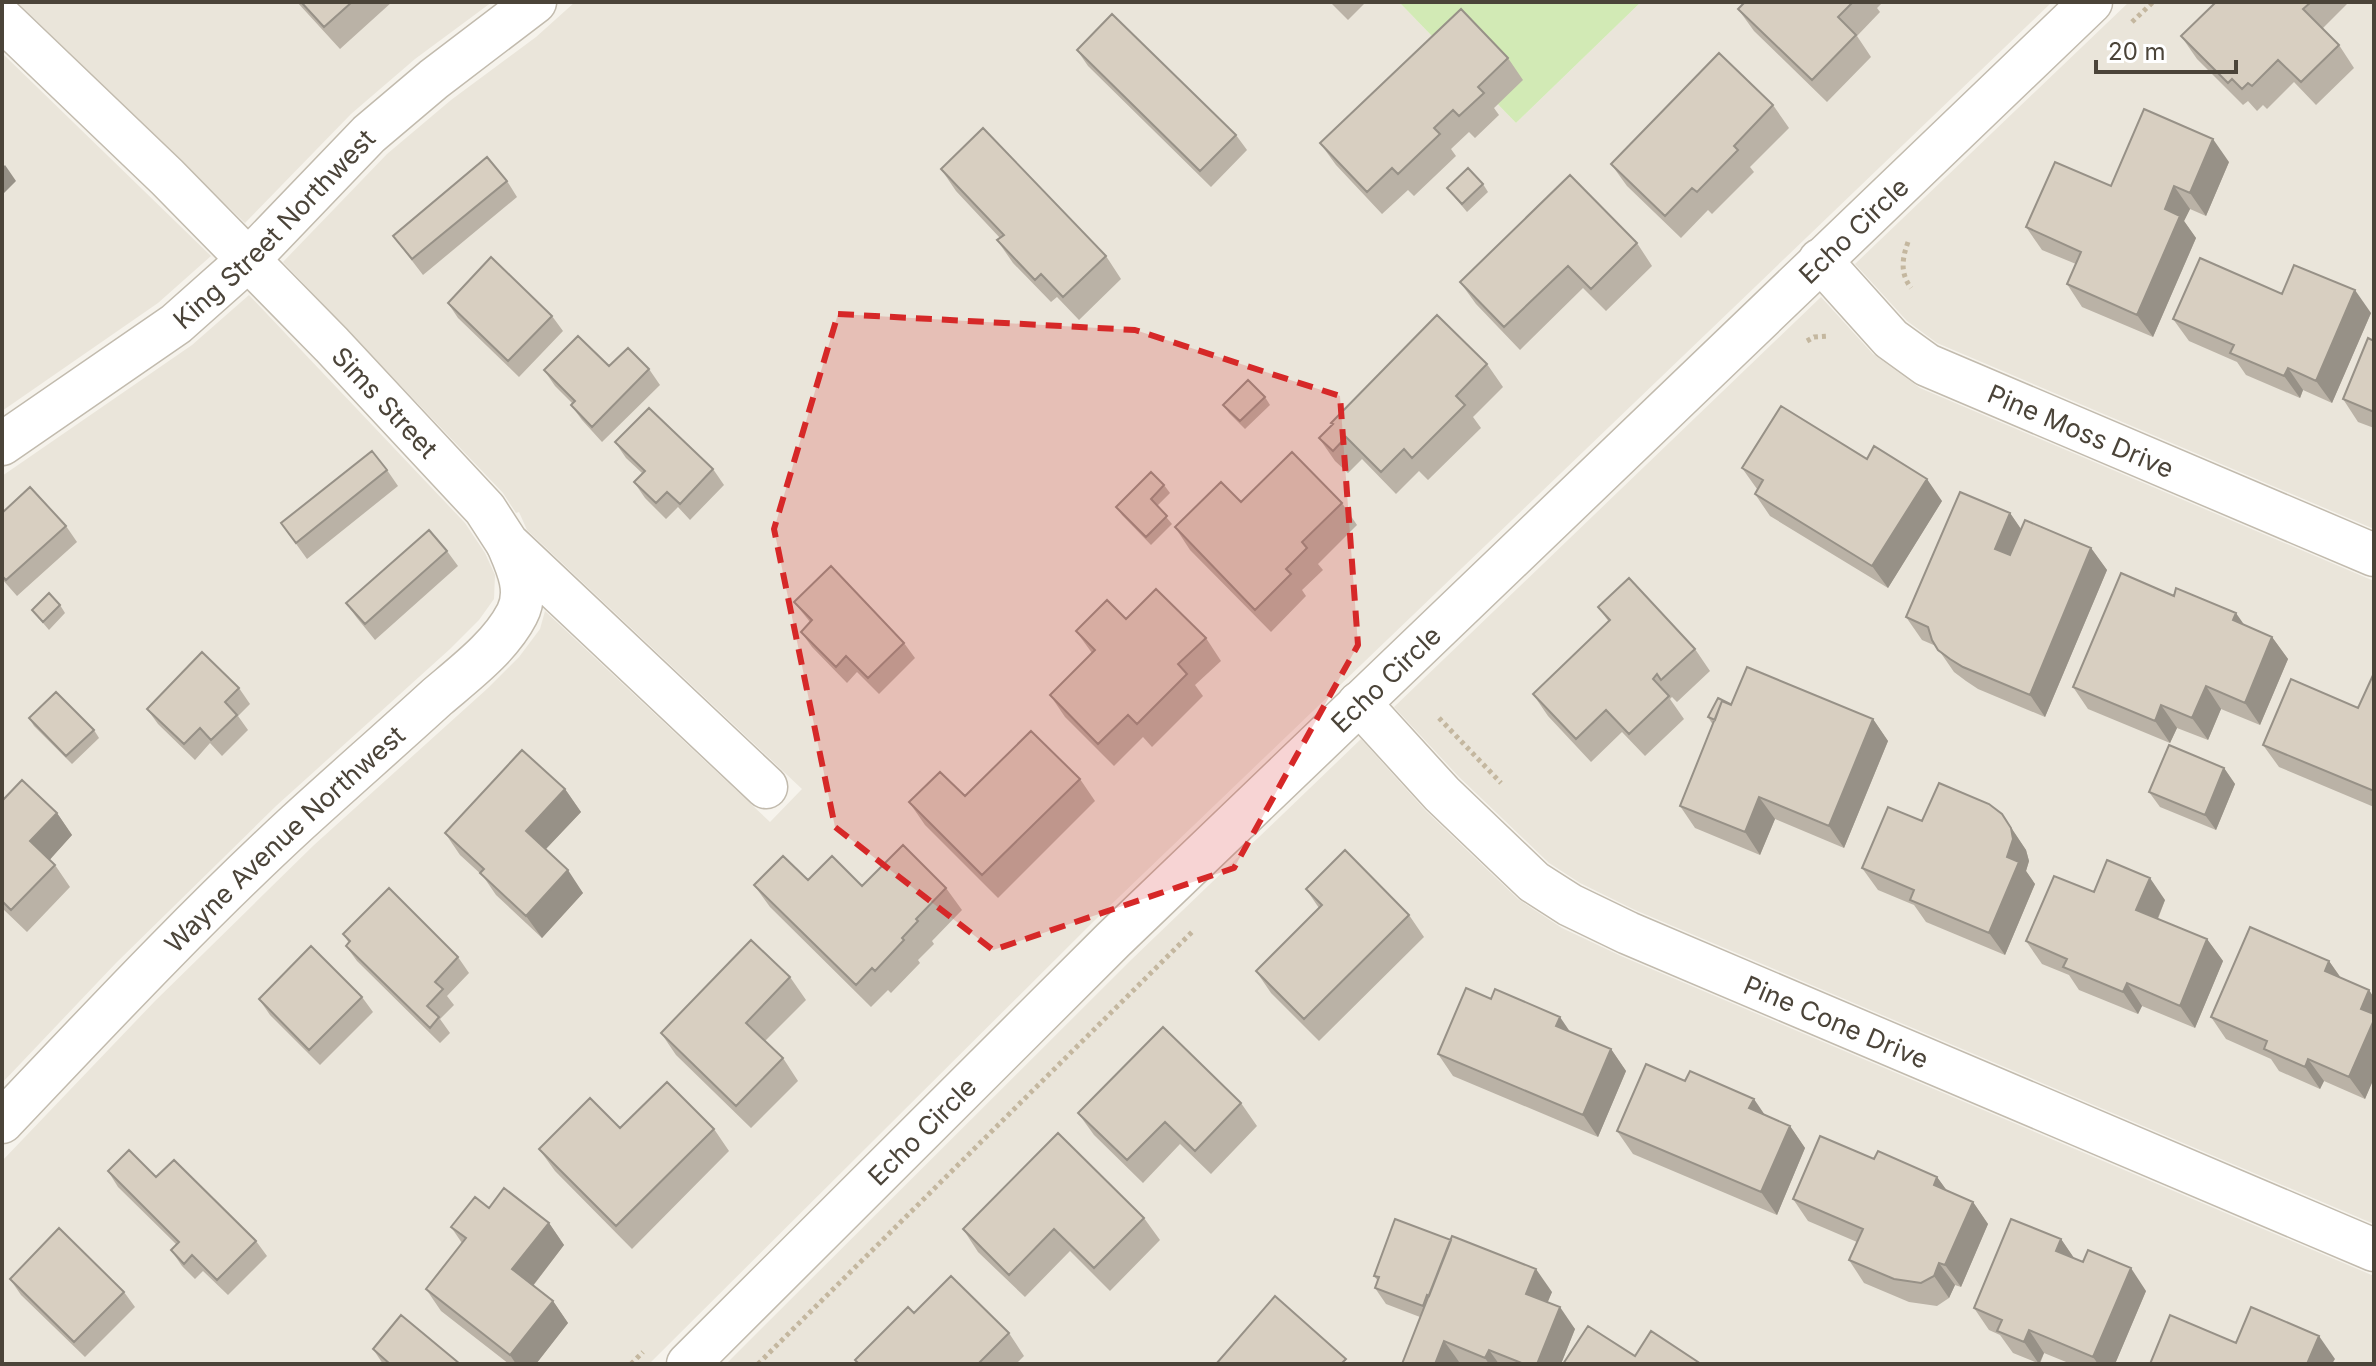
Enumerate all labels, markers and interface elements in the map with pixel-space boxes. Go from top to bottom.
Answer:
scale bar [2096,24,2236,74]
text: 20 m [2108,37,2166,66]
street label: King Street Northwest [167,122,381,335]
street label: Echo Circle [1792,170,1914,290]
street label: Sims Street [326,340,444,464]
street label: Pine Moss Drive [1983,377,2179,484]
street label: Echo Circle [1324,619,1447,738]
street label: Wayne Avenue Northwest [158,719,410,959]
street label: Pine Cone Drive [1739,969,1933,1074]
street label: Echo Circle [861,1071,982,1191]

